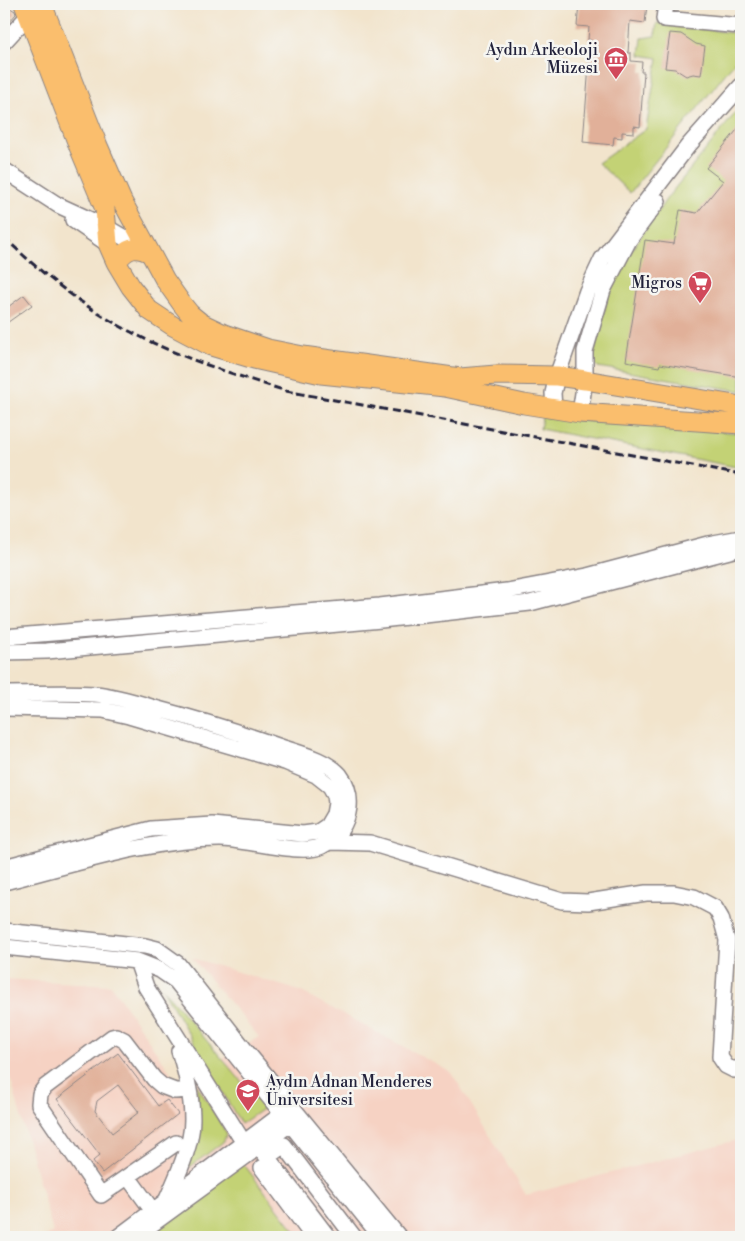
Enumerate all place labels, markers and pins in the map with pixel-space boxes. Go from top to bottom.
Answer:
place label: Aydın Arkeoloji Müzesi [485,40,598,78]
museum icon: Aydın Arkeoloji Müzesi [603,46,629,80]
supermarket icon: Migros [687,270,713,304]
place label: Migros [631,273,682,293]
place label: Aydın Adnan Menderes Üniversitesi [265,1072,432,1110]
school or university icon: Aydın Adnan Menderes Üniversitesi [235,1078,261,1112]

